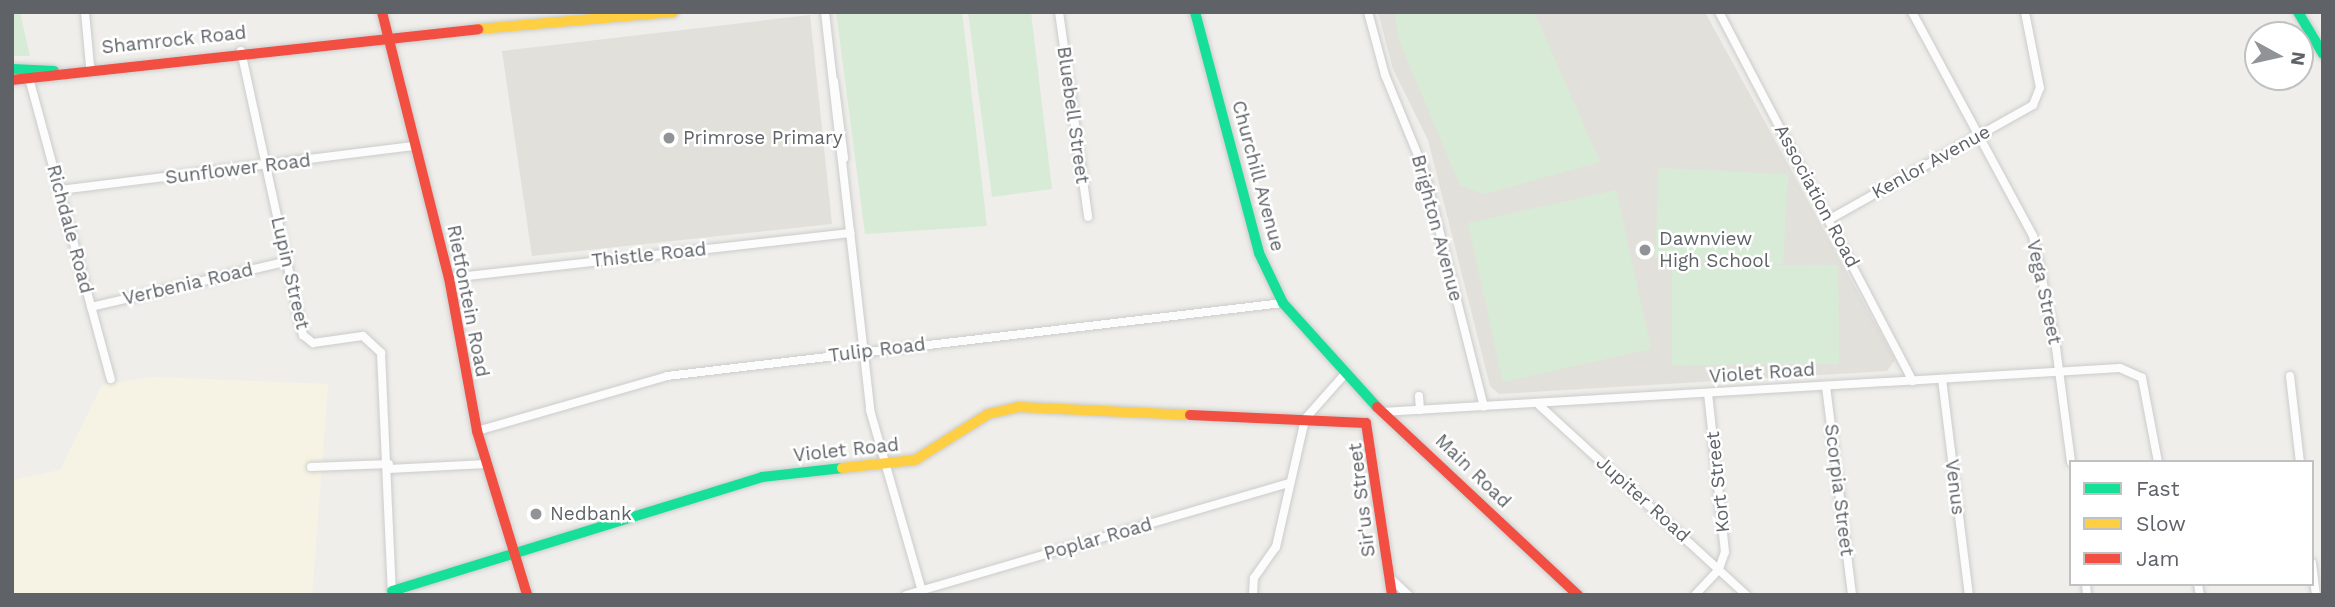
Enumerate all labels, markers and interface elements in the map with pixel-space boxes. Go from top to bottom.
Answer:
street label: Shamrock Road [100,21,248,59]
north arrow [2244,21,2314,91]
street label: Bluebell Street [1052,45,1094,185]
text: N [2286,50,2311,67]
street label: Churchill Avenue [1227,97,1289,255]
street label: Association Road [1770,120,1864,272]
street label: Kenlor Avenue [1867,120,1995,204]
place label: Primrose Primary [683,127,843,149]
marker: Primrose Primary [661,130,677,146]
street label: Sunflower Road [164,149,312,189]
street label: Brighton Avenue [1406,152,1468,304]
street label: Richdale Road [42,162,98,296]
street label: Lupin Street [266,214,314,332]
street label: Rietfontein Road [442,223,494,379]
place label: Dawnview High School [1659,228,1770,272]
street label: Vega Street [2022,237,2066,347]
street label: Thistle Road [590,238,708,272]
marker: Dawnview High School [1637,242,1653,258]
street label: Verbenia Road [120,258,256,310]
street label: Tulip Road [827,333,927,367]
street label: Violet Road [1708,358,1816,388]
street label: Scorpia Street [1820,422,1858,558]
street label: Main Road [1430,429,1516,513]
street label: Kort Street [1701,430,1735,534]
street label: Violet Road [792,433,900,467]
street label: Sir'us Street [1344,442,1380,558]
street label: Jupiter Road [1591,451,1695,547]
street label: Venus [1940,458,1970,516]
legend [2069,460,2314,586]
text: Fast [2136,476,2180,501]
place label: Nedbank [550,503,632,525]
marker: Nedbank [528,506,544,522]
text: Slow [2136,511,2186,536]
street label: Poplar Road [1041,513,1155,565]
text: Jam [2136,546,2179,571]

